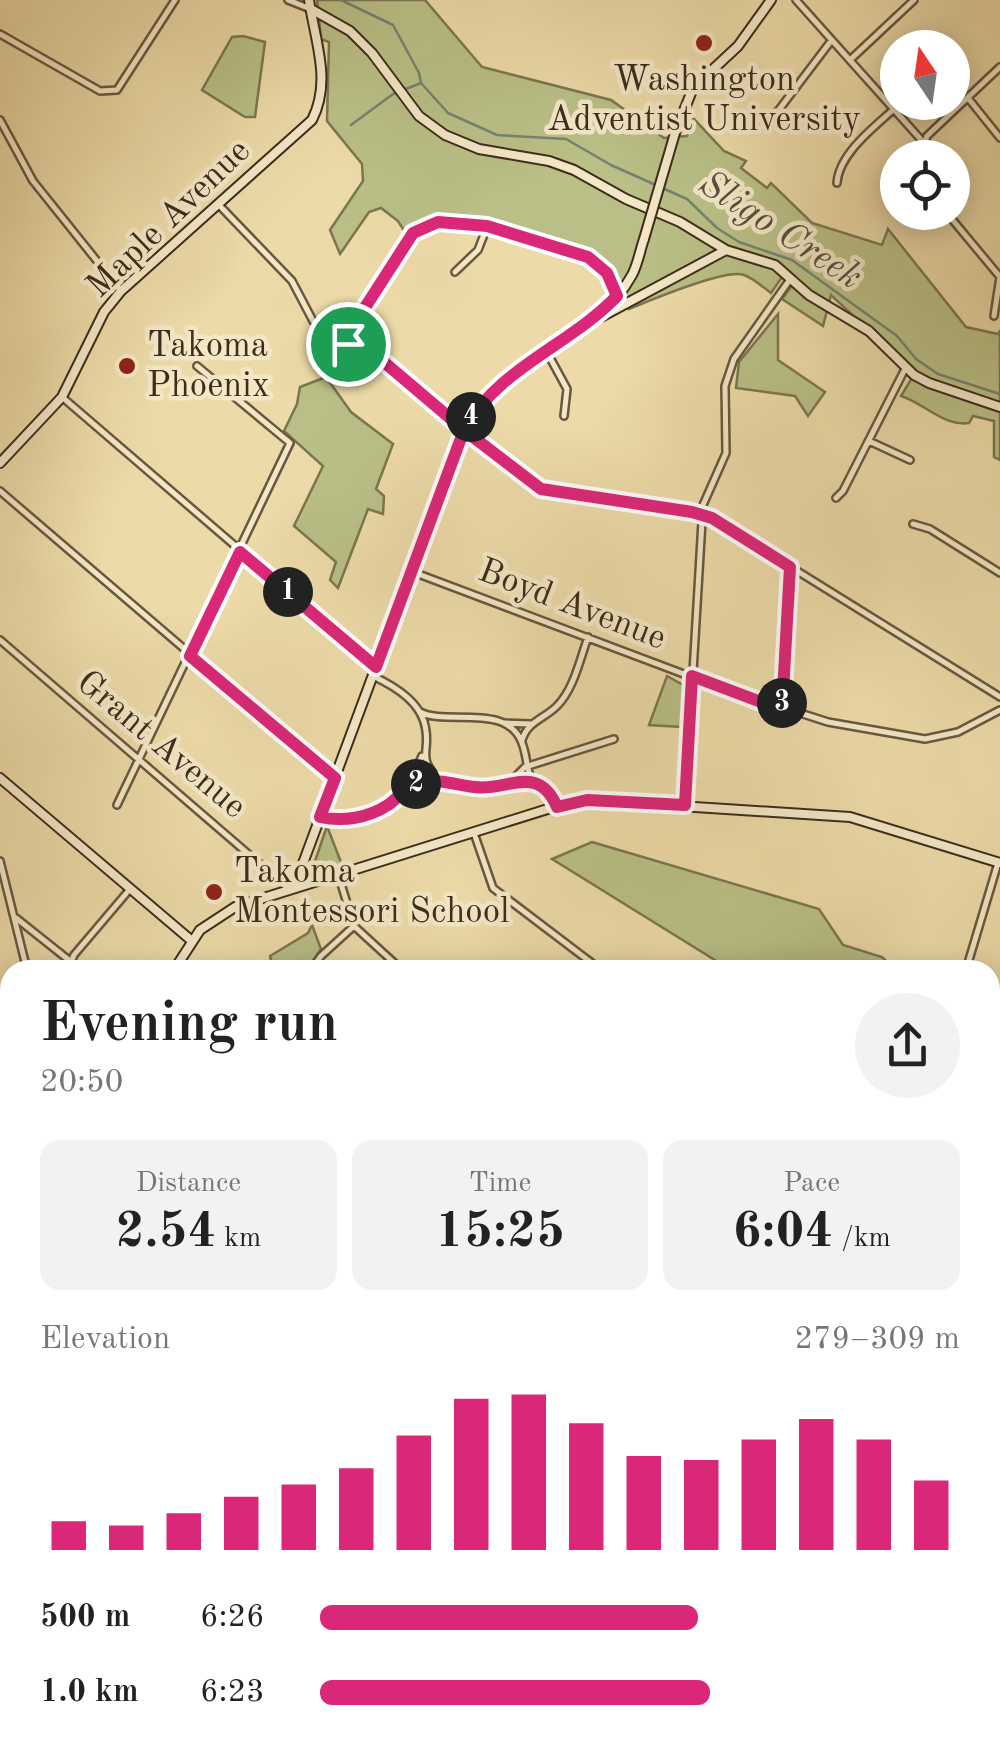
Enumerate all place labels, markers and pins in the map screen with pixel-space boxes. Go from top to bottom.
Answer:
marker: Washington Adventist University [693,32,715,54]
place label: Washington Adventist University [547,63,861,138]
pin [306,302,391,387]
place label: Takoma Phoenix [147,329,270,404]
marker: Takoma Phoenix [116,355,138,377]
pin: 4 [446,392,496,442]
pin: 1 [263,567,313,617]
pin: 3 [757,678,807,728]
pin: 2 [391,759,441,809]
place label: Takoma Montessori School [234,855,509,930]
marker: Takoma Montessori School [203,881,225,903]

